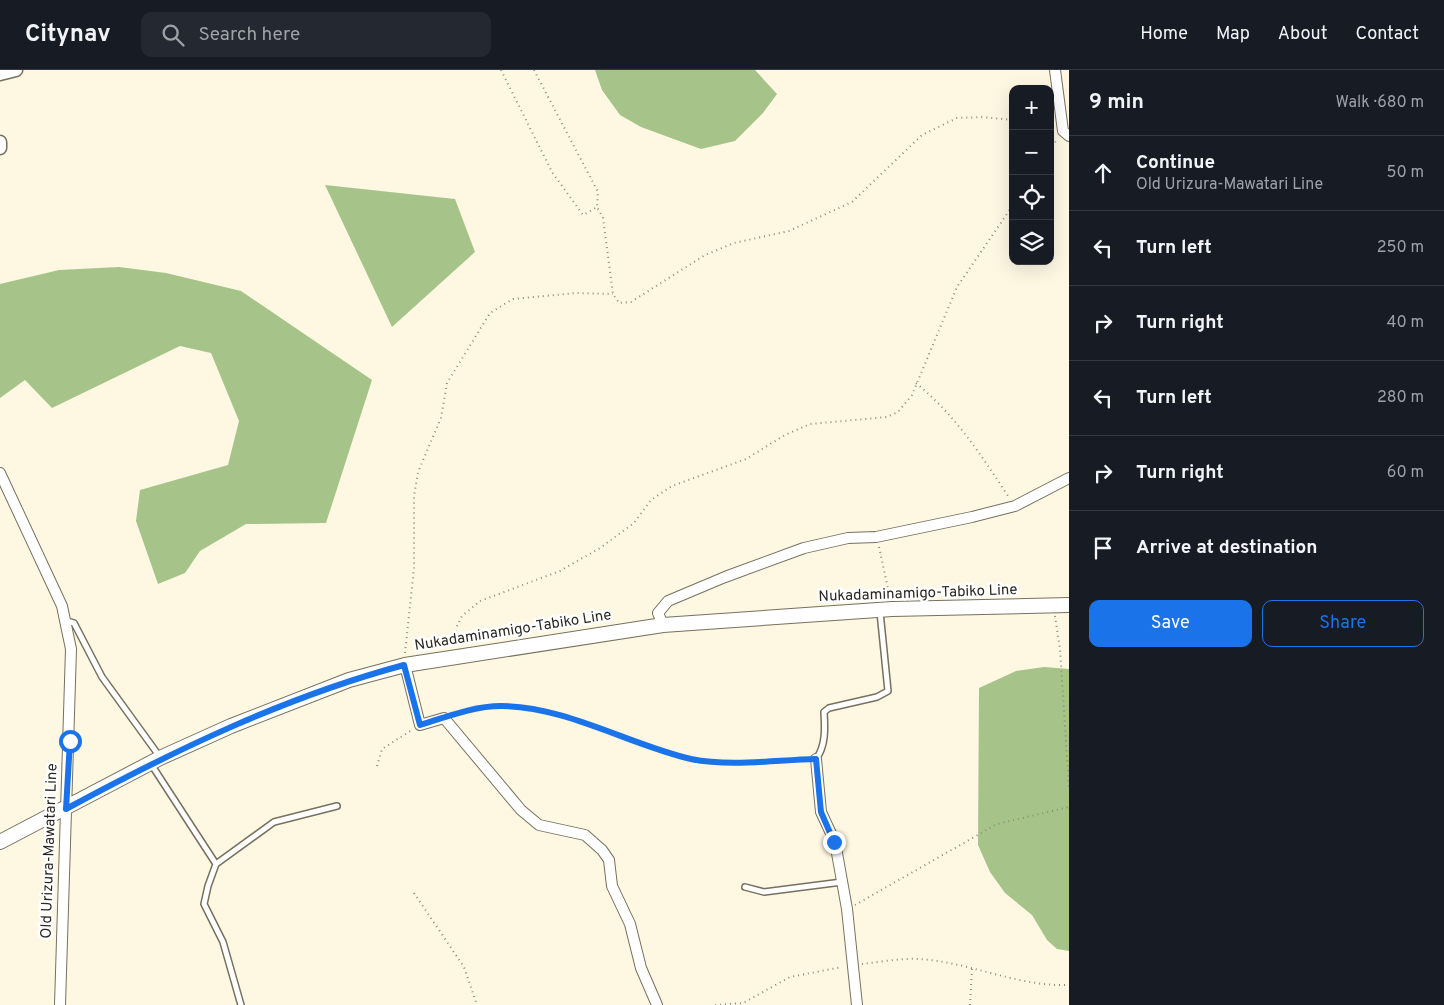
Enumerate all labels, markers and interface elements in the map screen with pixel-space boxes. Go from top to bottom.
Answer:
search box [141,12,491,57]
text: Citynav [25,20,111,50]
icon: search [159,21,187,49]
text: Search here [199,23,300,47]
text: Home [1140,23,1188,46]
text: Map [1216,23,1250,46]
text: About [1278,23,1327,46]
text: Contact [1355,23,1419,46]
map controls [1009,85,1054,265]
button: + [1009,85,1054,130]
text: 9 min [1089,89,1144,116]
text: Walk · 680 m [1336,93,1424,113]
button: − [1009,130,1054,175]
text: Continue [1136,151,1215,175]
icon: ahead [1089,159,1117,187]
text: 50 m [1387,163,1424,183]
button: locate [1009,175,1054,220]
text: Old Urizura-Mawatari Line [1136,175,1323,195]
button: layers [1009,220,1054,265]
icon: left [1089,234,1117,262]
text: Turn left [1136,236,1212,260]
text: 250 m [1377,238,1424,258]
icon: right [1089,309,1117,337]
text: Turn right [1136,311,1224,335]
text: 40 m [1386,313,1424,333]
icon: left [1089,384,1117,412]
text: Turn left [1136,386,1212,410]
text: 280 m [1377,388,1424,408]
icon: right [1089,459,1117,487]
text: Turn right [1136,461,1224,485]
text: 60 m [1387,463,1424,483]
icon: arrive [1089,534,1117,562]
text: Arrive at destination [1136,536,1317,560]
street label: Nukadaminamigo-Tabiko Line [818,581,1018,607]
button: Save [1089,600,1252,647]
button: Share [1262,600,1424,647]
street label: Nukadaminamigo-Tabiko Line [413,606,613,656]
route start [59,730,82,753]
street label: Old Urizura-Mawatari Line [37,763,63,939]
route end [823,831,846,854]

